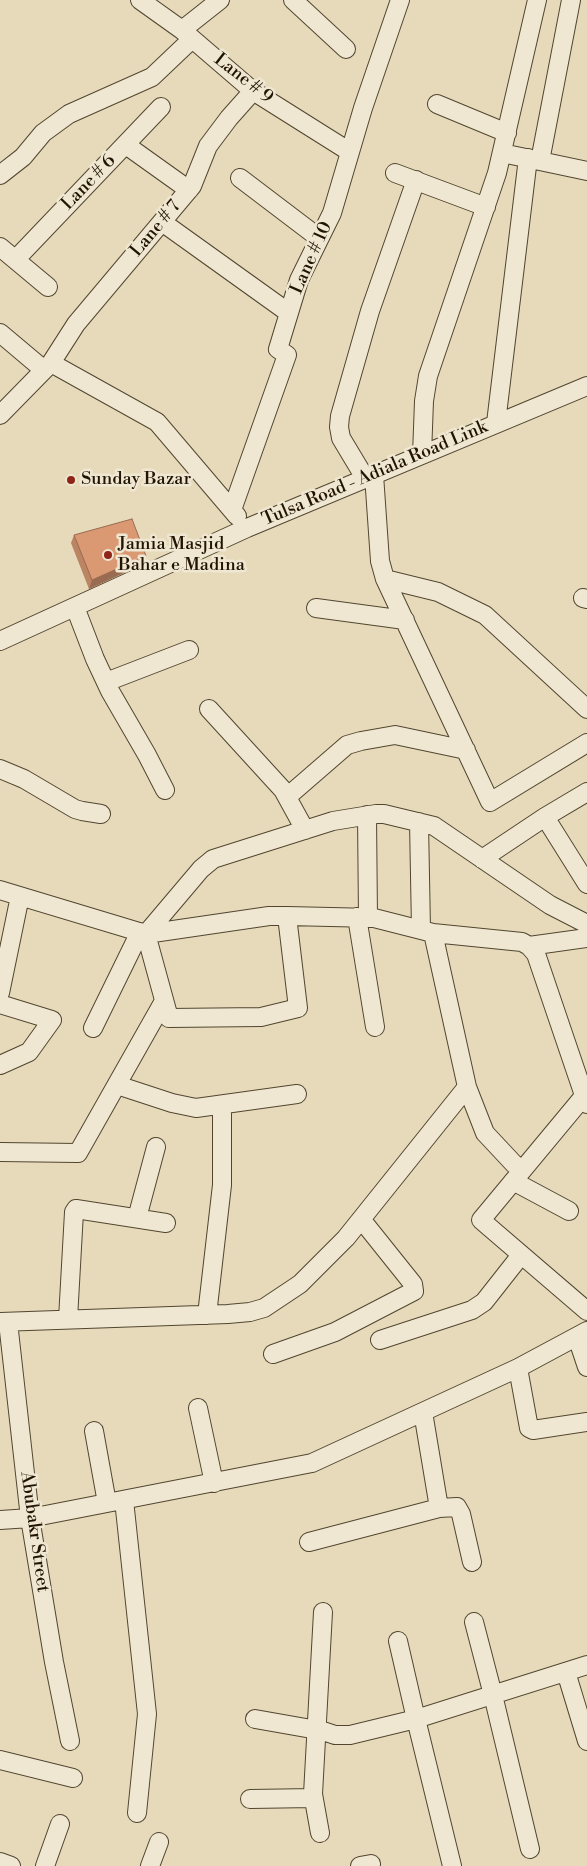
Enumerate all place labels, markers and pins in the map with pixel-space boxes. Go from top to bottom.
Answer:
place label: Sunday Bazar [81,469,191,491]
marker: Sunday Bazar [65,474,77,486]
place label: Jamia Masjid Bahar e Madina [118,534,245,576]
marker: Jamia Masjid Bahar e Madina [102,549,114,561]

